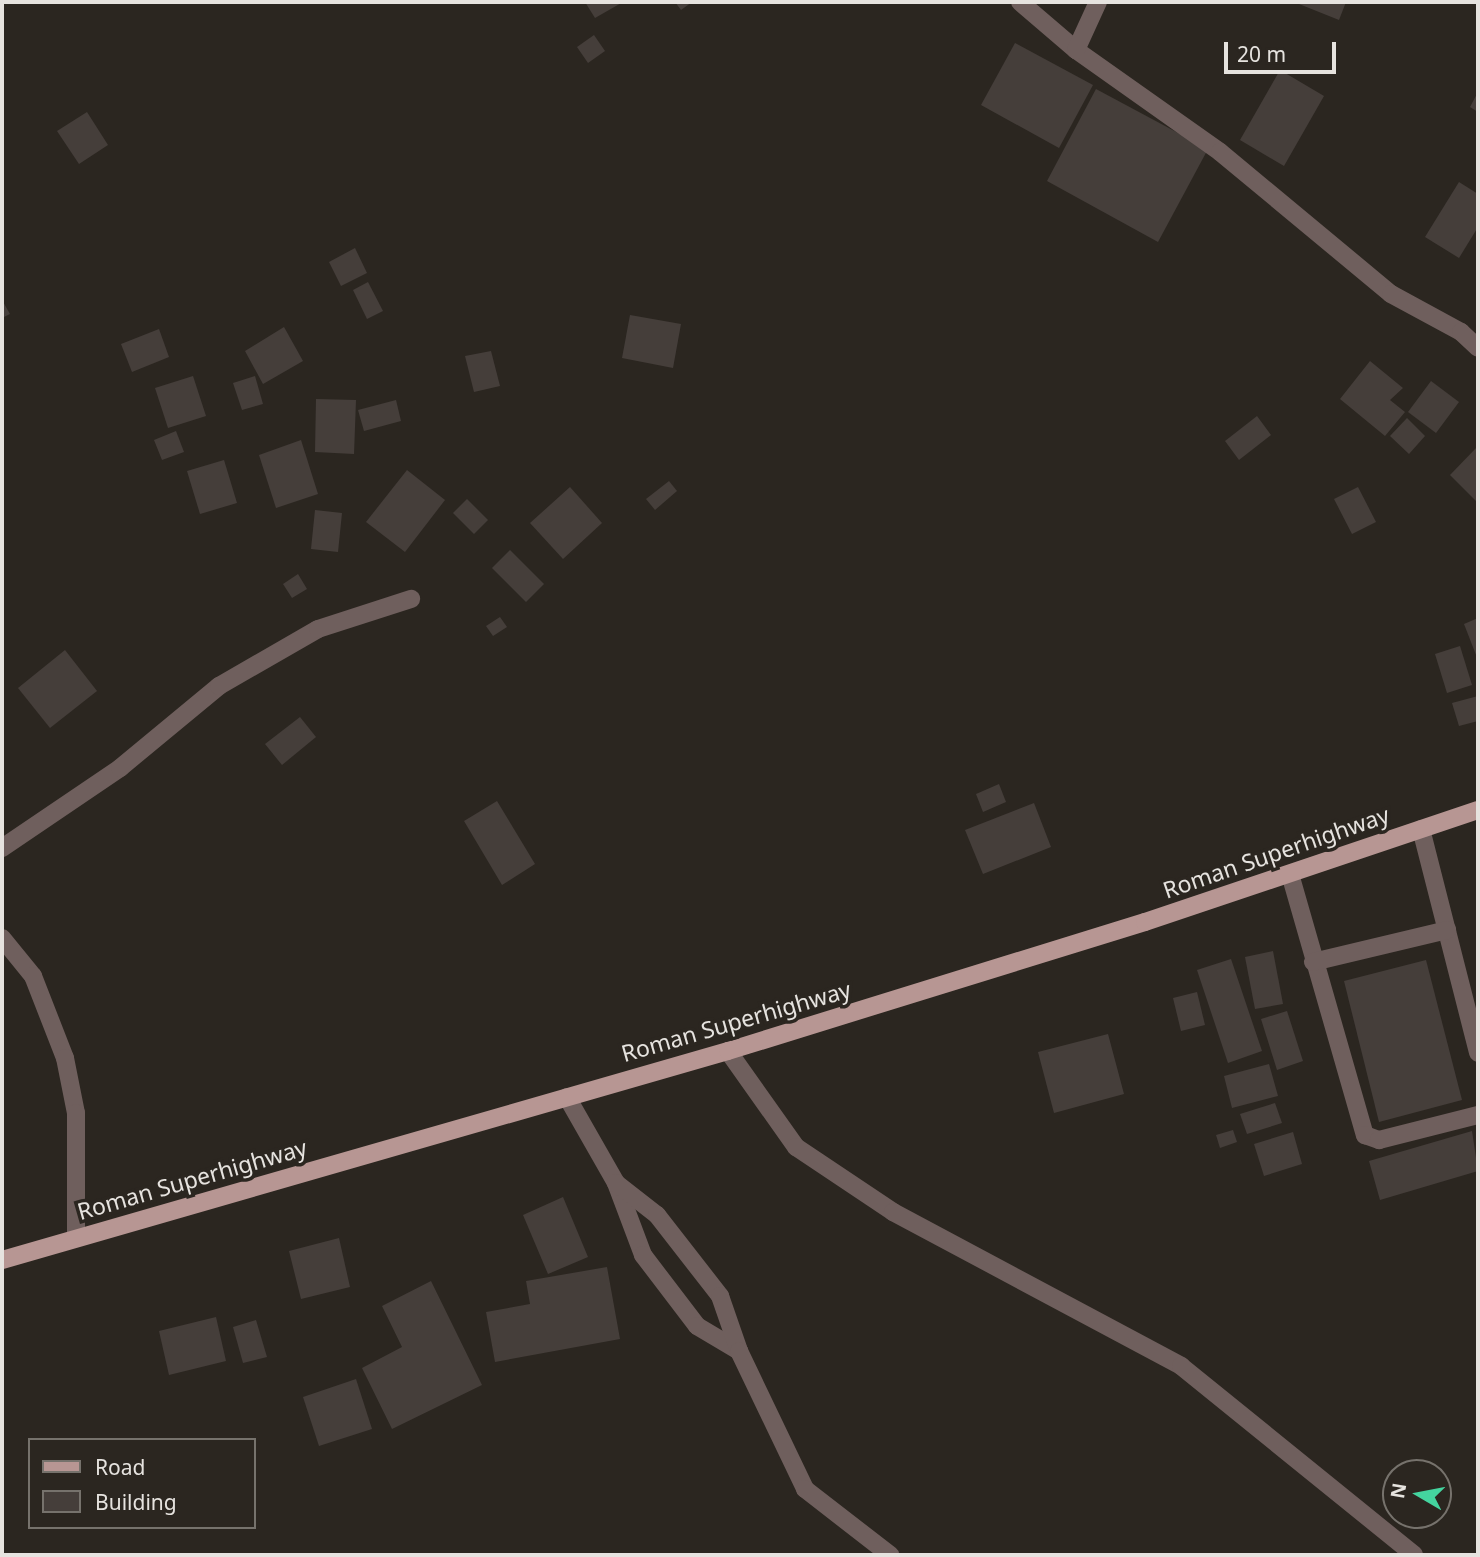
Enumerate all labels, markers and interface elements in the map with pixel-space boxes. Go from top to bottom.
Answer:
scale bar [1228,28,1340,72]
text: 20 m [1237,40,1286,68]
street label: Roman Superhighway [1159,800,1393,904]
street label: Roman Superhighway [618,975,854,1067]
street label: Roman Superhighway [74,1133,310,1225]
legend [28,1438,256,1529]
text: Road [95,1453,145,1481]
north arrow [1382,1459,1452,1529]
text: N [1384,1481,1412,1501]
text: Building [95,1488,177,1516]

